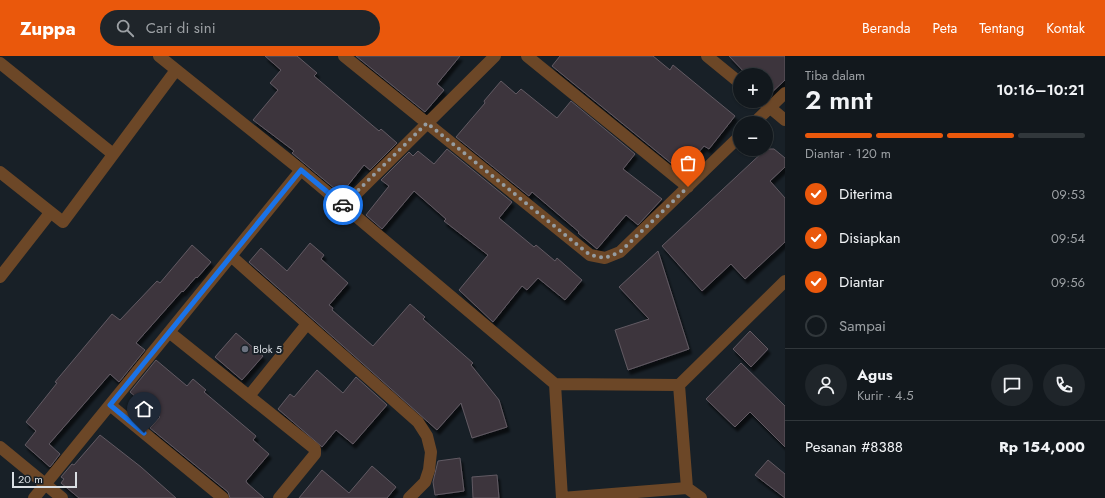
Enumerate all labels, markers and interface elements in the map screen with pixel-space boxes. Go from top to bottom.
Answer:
search box [100,10,380,46]
text: Zuppa [20,15,76,42]
icon: search [114,17,136,39]
text: Cari di sini [146,17,216,39]
text: Beranda [862,18,911,38]
text: Peta [933,18,957,38]
text: Tentang [979,18,1024,38]
text: Kontak [1046,18,1085,38]
text: Tiba dalam [805,66,865,85]
map controls [733,68,773,156]
button: + [733,68,773,108]
text: 10:16–10:21 [996,79,1085,101]
text: 2 mnt [805,81,872,119]
button: − [733,116,773,156]
text: Diantar · 120 m [805,144,891,163]
pin [671,146,705,187]
icon: bag [677,152,699,174]
icon: check [805,183,827,205]
text: Diterima [839,183,892,205]
courier [323,185,363,225]
text: 09:53 [1051,185,1085,204]
icon: car [332,194,354,216]
icon: check [805,227,827,249]
text: Disiapkan [839,227,901,249]
text: 09:54 [1051,229,1085,248]
icon: check [805,271,827,293]
text: Diantar [839,271,884,293]
text: 09:56 [1051,273,1085,292]
text: Sampai [839,315,886,337]
place label: Blok 5 [253,341,282,357]
marker: Blok 5 [240,344,250,354]
button: person [805,364,847,406]
text: Agus [857,364,893,386]
button: chat [991,364,1033,406]
button: phone [1043,364,1085,406]
text: Kurir · 4.5 [857,386,914,405]
pin [127,392,161,433]
icon: home [133,398,155,420]
text: Pesanan #8388 [805,436,903,458]
text: Rp 154,000 [999,436,1085,458]
scale bar [12,470,77,489]
text: 20 m [18,471,43,487]

